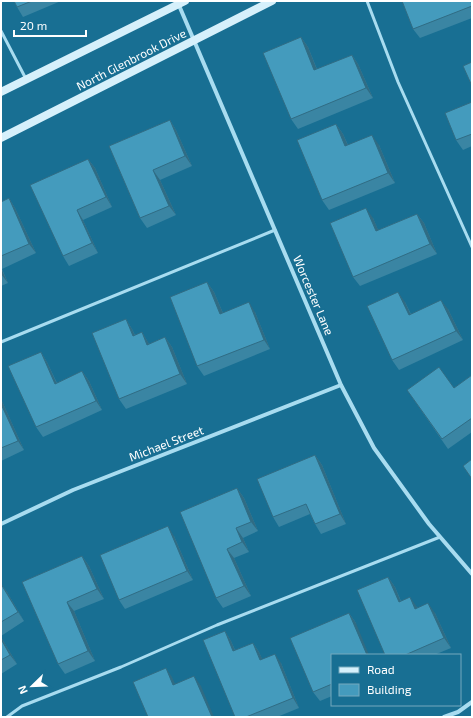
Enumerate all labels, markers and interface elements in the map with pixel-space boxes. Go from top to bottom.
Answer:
scale bar [14,12,86,38]
text: 20 m [20,18,47,32]
street label: North Glenbrook Drive [74,25,188,93]
street label: Worcester Lane [291,253,337,337]
street label: Michael Street [127,422,206,464]
legend [331,654,461,706]
text: Road [367,662,395,676]
north arrow [12,666,52,706]
text: Building [367,682,412,696]
text: N [15,684,30,696]

